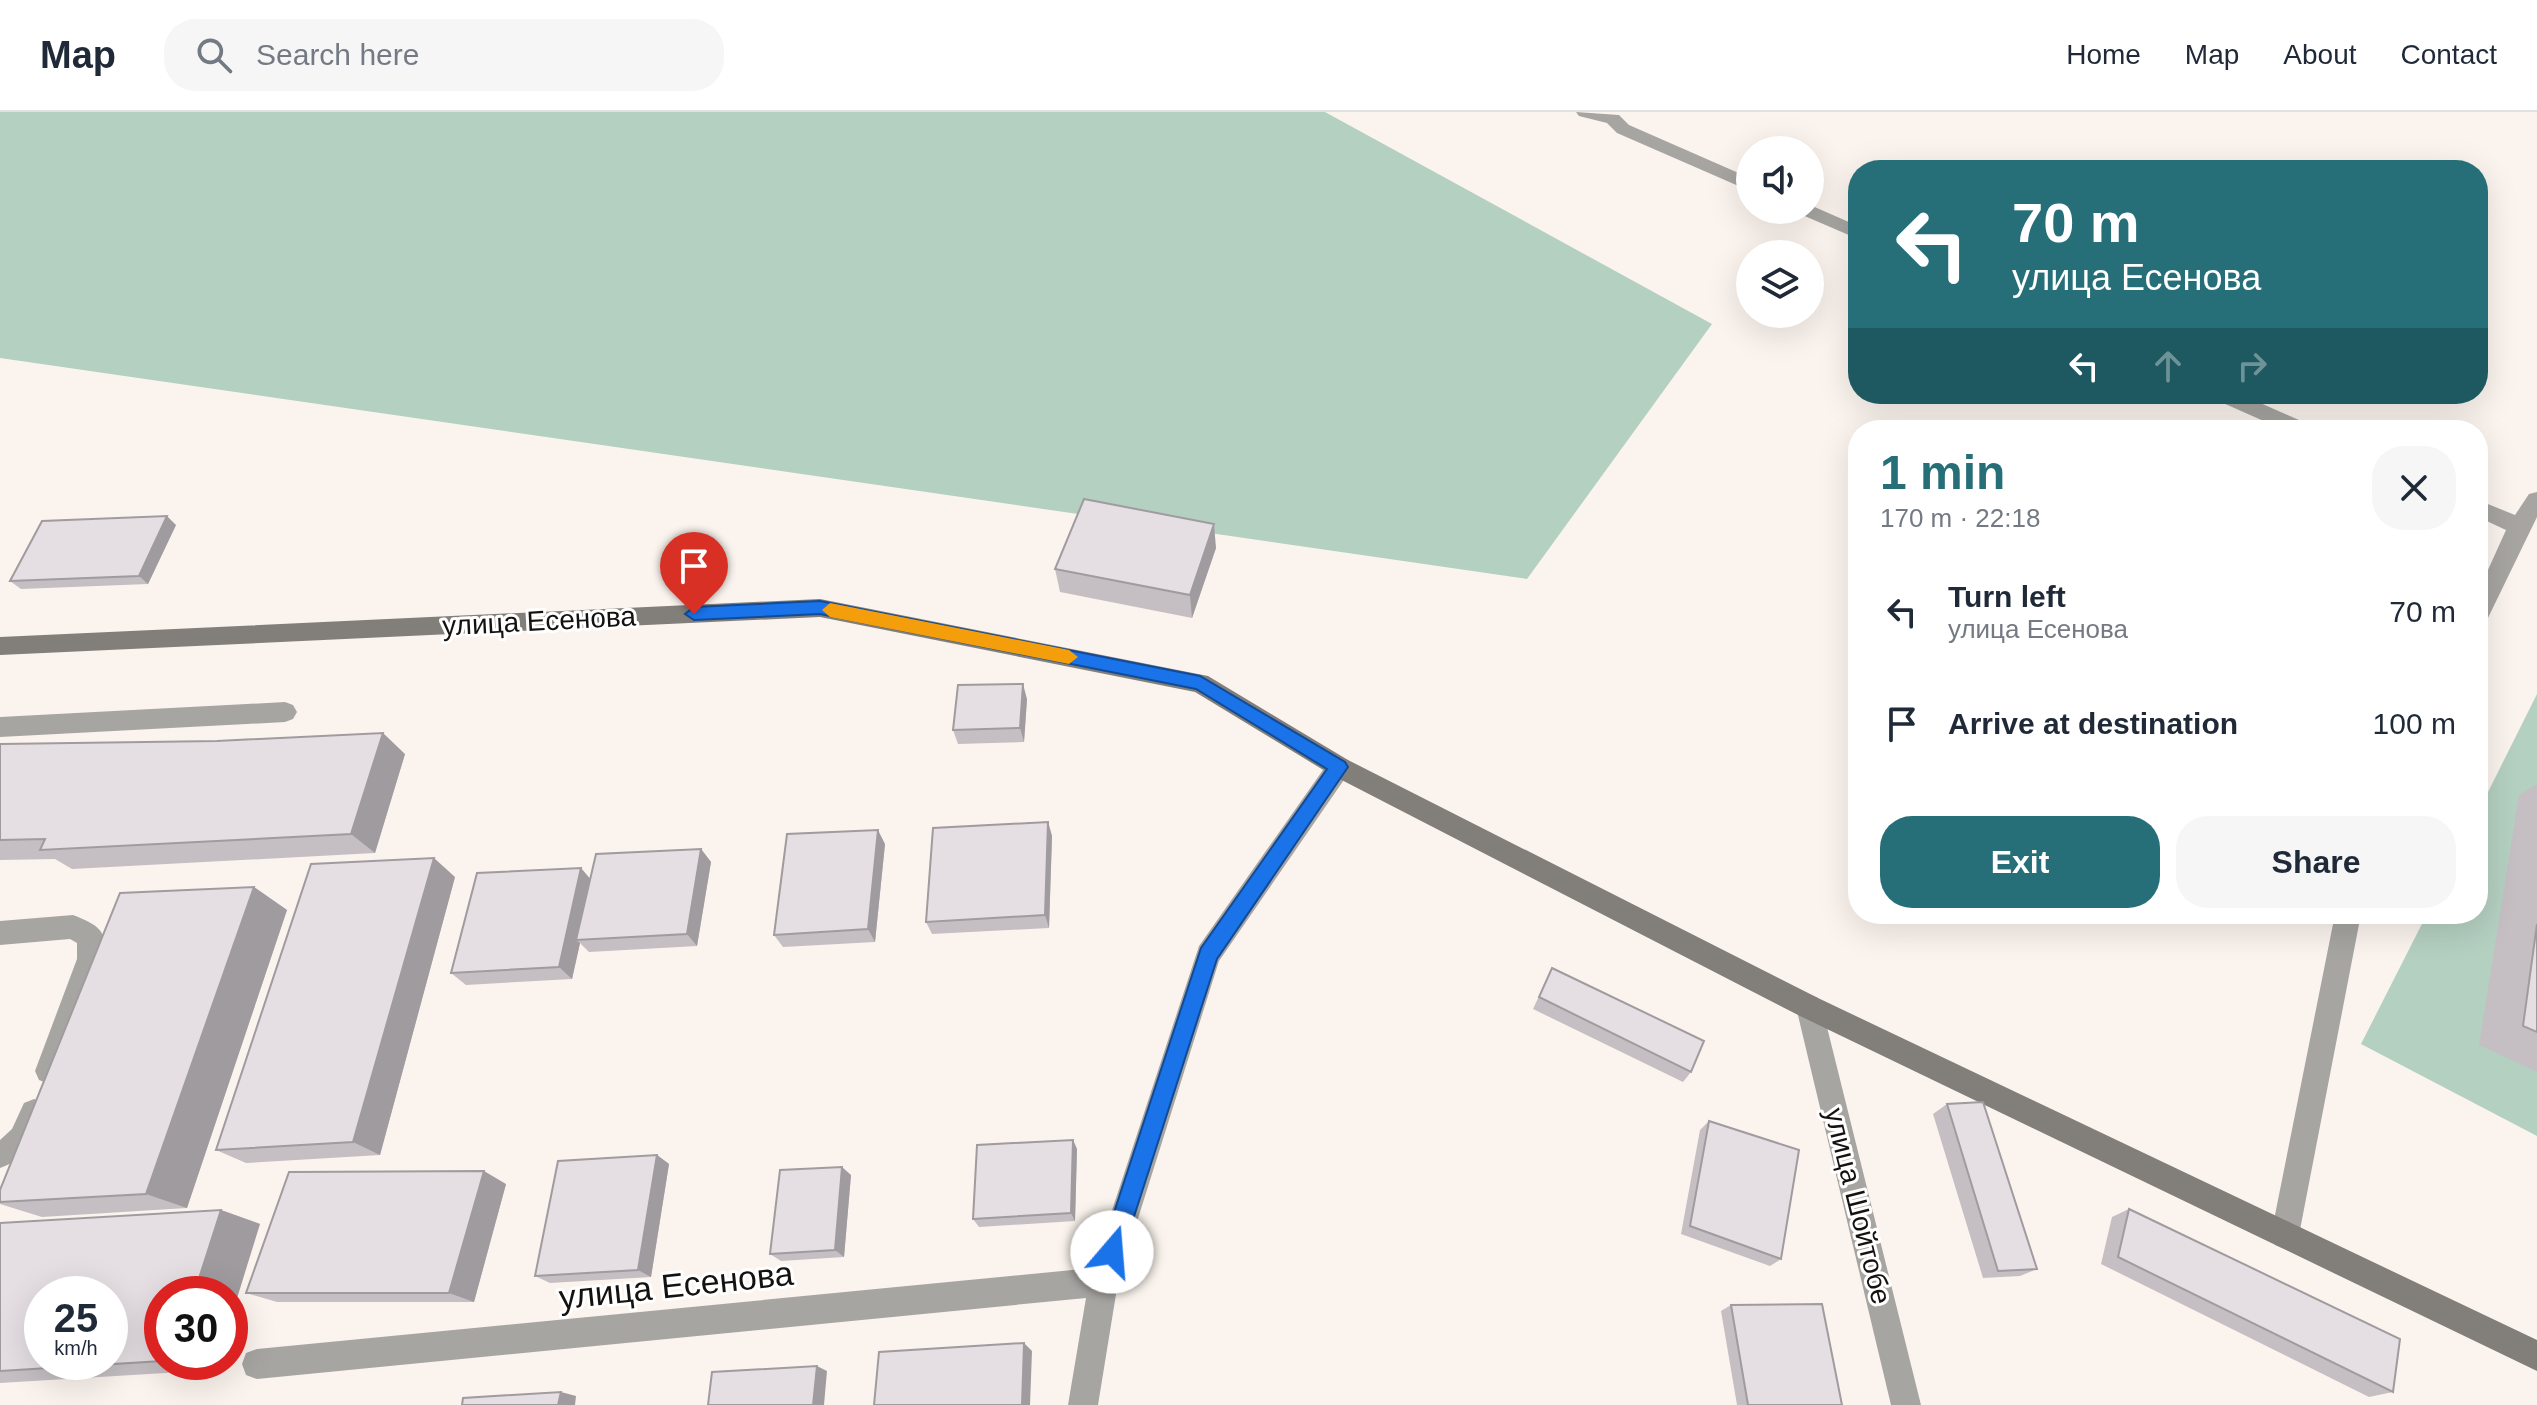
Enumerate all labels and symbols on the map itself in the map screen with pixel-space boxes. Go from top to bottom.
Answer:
pin [660,532,728,614]
street label: улица Есенова [441,600,637,642]
street label: улица Шойтобе [1819,1105,1897,1307]
position arrow [1070,1210,1154,1294]
street label: улица Есенова [557,1254,795,1316]
speed limit sign: 30 [144,1276,248,1380]

